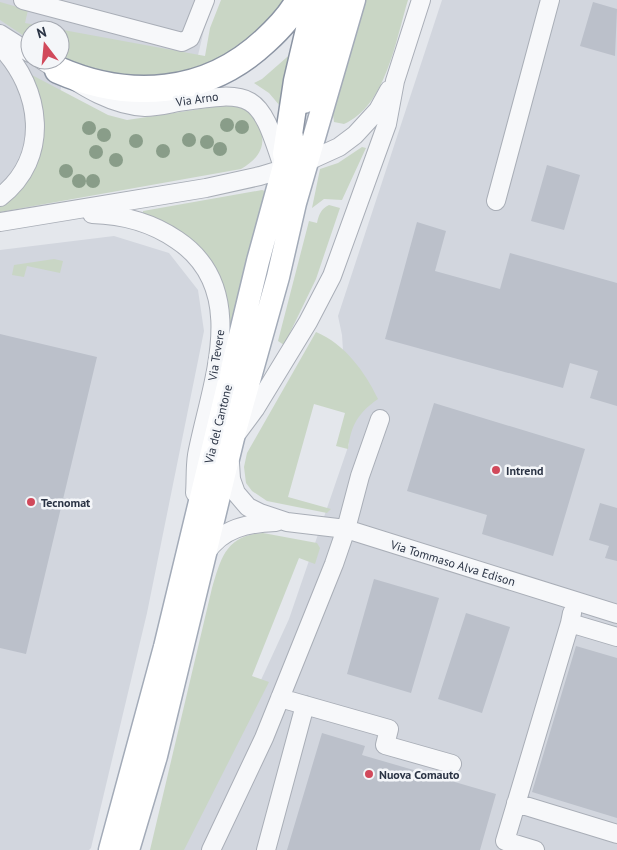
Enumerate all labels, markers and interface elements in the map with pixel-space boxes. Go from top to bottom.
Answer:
north arrow [20,20,70,70]
text: N [35,23,48,42]
street label: Via Arno [174,89,219,110]
street label: Via Tevere [204,328,227,383]
street label: Via del Cantone [201,383,235,466]
place label: Intrend [506,463,543,478]
marker: Intrend [490,464,502,476]
place label: Tecnomat [41,495,91,510]
marker: Tecnomat [25,496,37,508]
street label: Via Tommaso Alva Edison [388,537,517,589]
place label: Nuova Comauto [379,767,460,782]
marker: Nuova Comauto [363,768,375,780]

